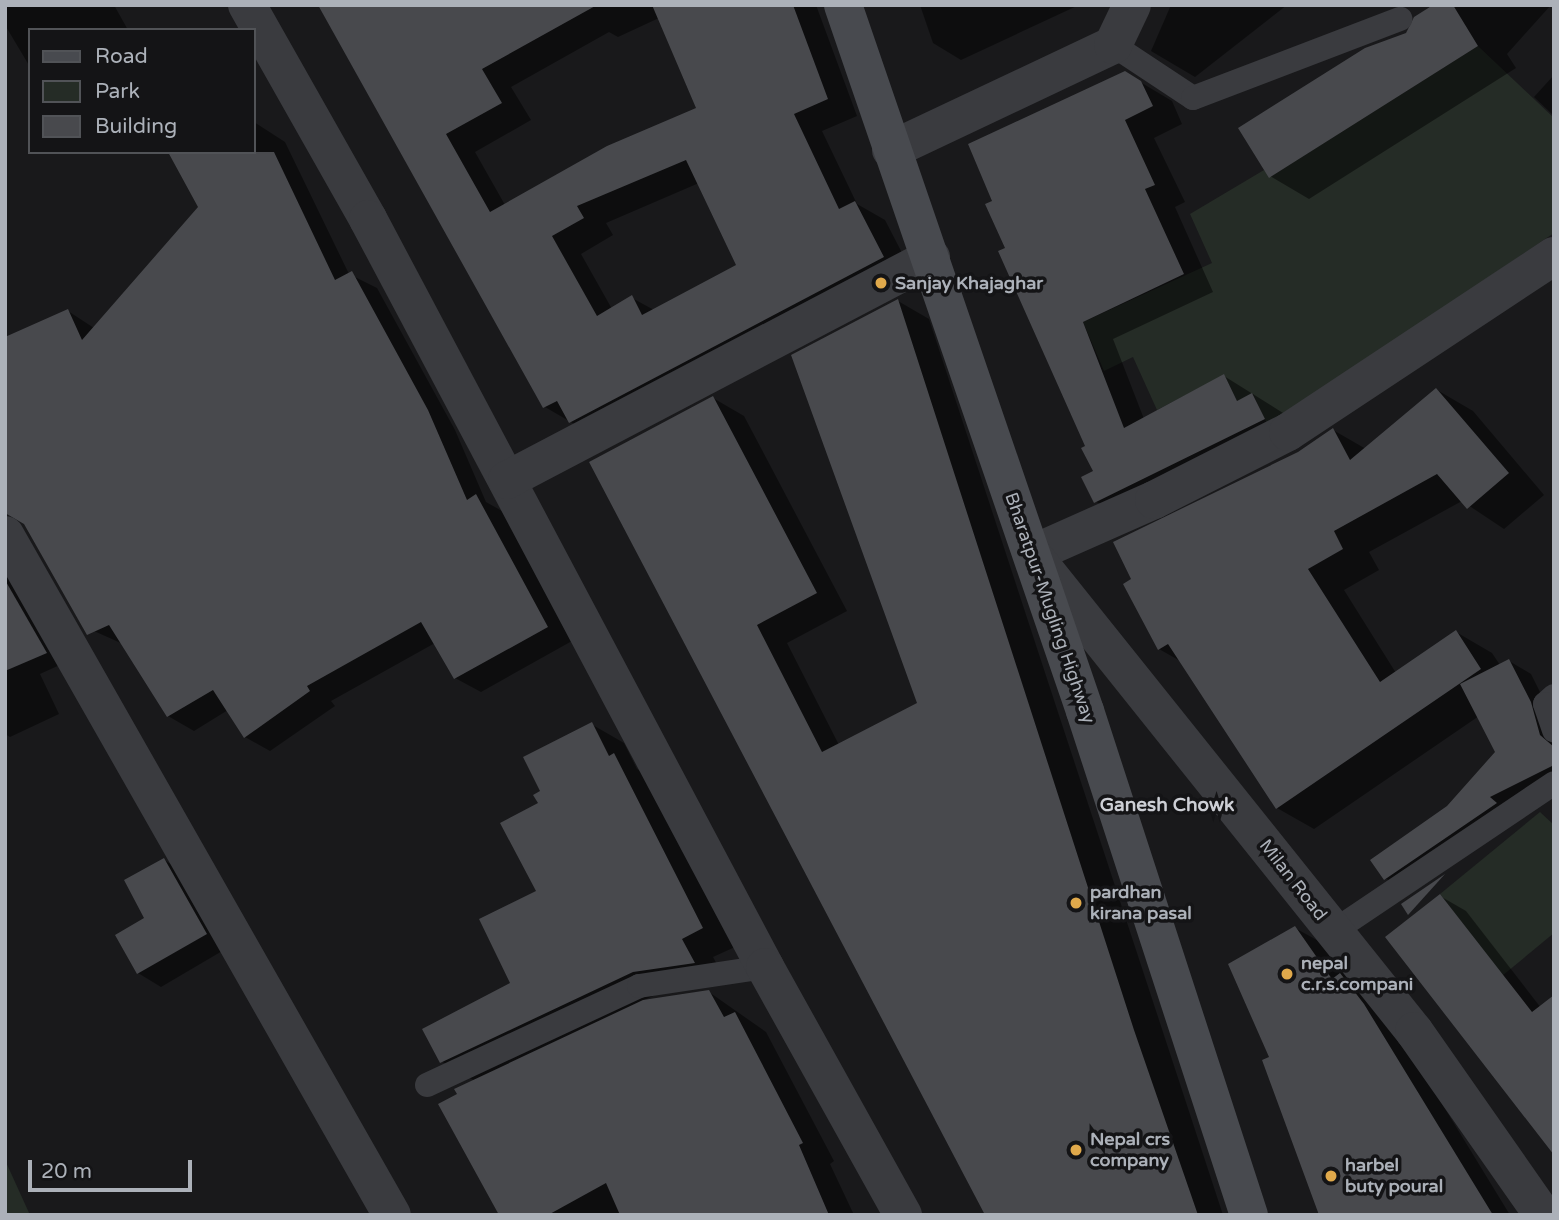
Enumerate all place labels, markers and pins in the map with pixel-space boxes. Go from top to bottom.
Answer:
place label: Sanjay Khajaghar [895,272,1043,294]
marker: Sanjay Khajaghar [873,275,889,291]
place label: pardhan kirana pasal [1090,882,1192,924]
marker: pardhan kirana pasal [1068,895,1084,911]
place label: nepal c.r.s.compani [1301,953,1413,996]
marker: nepal c.r.s.compani [1279,966,1295,982]
place label: Nepal crs company [1090,1129,1170,1172]
marker: Nepal crs company [1068,1142,1084,1158]
place label: harbel buty poural [1345,1155,1443,1198]
marker: harbel buty poural [1323,1168,1339,1184]

